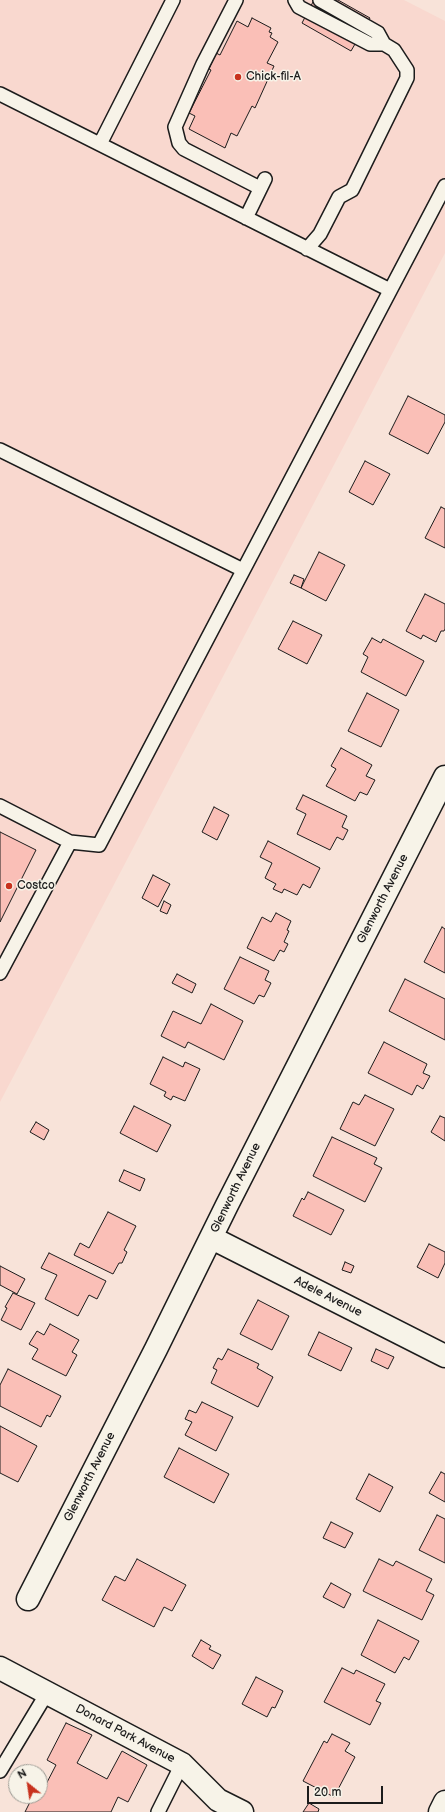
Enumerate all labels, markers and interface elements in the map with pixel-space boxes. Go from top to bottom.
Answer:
place label: Chick-fil-A [246,70,301,84]
marker: Chick-fil-A [233,72,243,82]
street label: Glenworth Avenue [354,852,412,946]
place label: Costco [17,879,55,893]
marker: Costco [4,881,14,891]
street label: Glenworth Avenue [208,1141,264,1235]
street label: Adele Avenue [292,1274,364,1320]
street label: Glenworth Avenue [61,1430,119,1524]
street label: Donard Park Avenue [73,1702,177,1766]
north arrow [8,1764,48,1804]
text: N [15,1766,29,1782]
scale bar [309,1778,385,1804]
text: 20 m [314,1785,341,1800]

